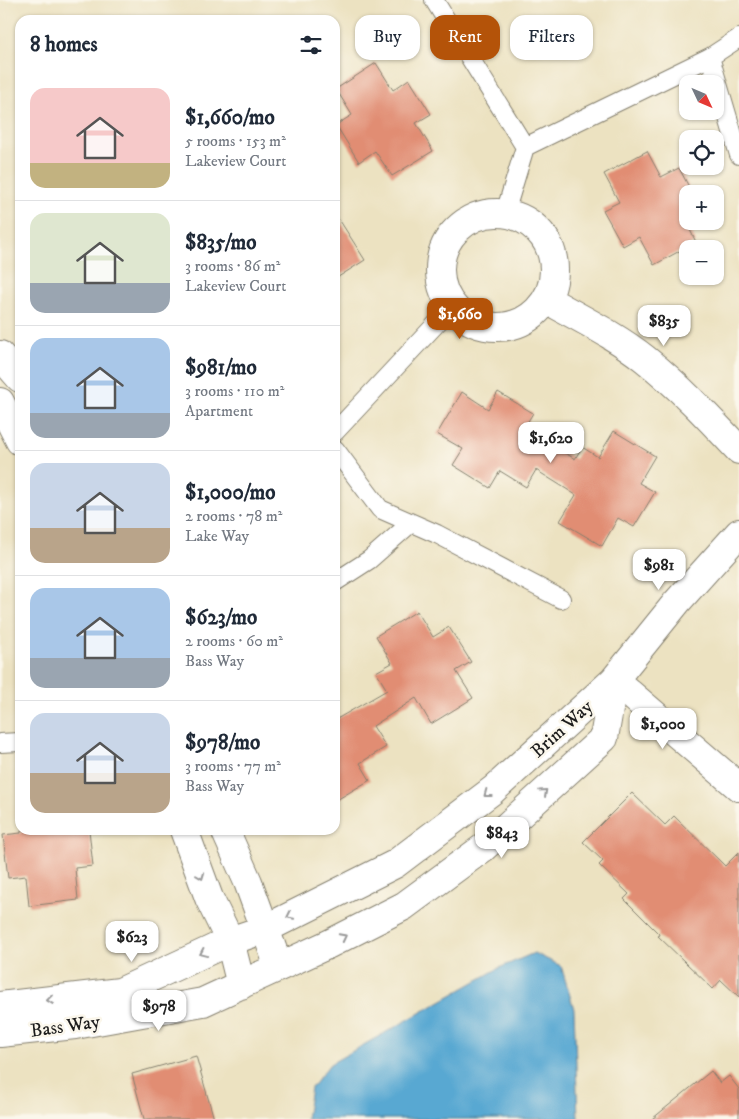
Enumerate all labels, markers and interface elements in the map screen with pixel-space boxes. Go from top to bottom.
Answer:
chip: Buy [355,15,420,60]
chip: Rent [430,15,500,60]
chip: Filters [510,15,593,60]
icon: filters [297,31,325,59]
text: 8 homes [30,32,98,58]
north arrow [679,75,724,120]
map controls [679,75,724,285]
text: $1,660/mo [185,105,275,131]
icon: home [70,108,130,168]
button: locate [679,130,724,175]
text: 5 rooms · 153 m² [185,131,286,151]
text: Lakeview Court [185,151,286,171]
button: + [679,185,724,230]
text: $835/mo [185,230,256,256]
icon: home [70,233,130,293]
button: − [679,240,724,285]
text: 3 rooms · 86 m² [185,256,280,276]
text: Lakeview Court [185,276,286,296]
pin: $1,660 [419,298,501,340]
text: $1,660 [438,304,482,324]
pin: $835 [634,304,694,347]
text: $835 [649,311,679,331]
text: $981/mo [185,355,257,381]
icon: home [70,358,130,418]
text: 3 rooms · 110 m² [185,381,284,401]
text: Apartment [185,401,253,421]
pin: $1,620 [510,422,592,464]
text: $1,620 [529,428,573,448]
text: $1,000/mo [185,480,275,506]
icon: home [70,483,130,543]
text: 2 rooms · 78 m² [185,506,282,526]
text: Lake Way [185,526,249,546]
pin: $981 [629,548,689,591]
text: $981 [644,555,674,575]
text: $623/mo [185,605,257,631]
icon: home [70,608,130,668]
text: 2 rooms · 60 m² [185,631,283,651]
text: Bass Way [185,651,244,671]
street label: Brim Way [526,695,598,763]
pin: $1,000 [622,708,704,750]
text: $1,000 [641,714,685,734]
text: $978/mo [185,730,260,756]
icon: home [70,733,130,793]
text: 3 rooms · 77 m² [185,756,281,776]
text: Bass Way [185,776,244,796]
one-way arrow [484,789,493,797]
one-way arrow [539,789,548,798]
pin: $843 [472,816,532,859]
text: $843 [486,823,518,843]
one-way arrow [195,871,205,879]
one-way arrow [286,910,295,920]
pin: $623 [102,920,162,963]
text: $623 [117,927,147,947]
one-way arrow [338,933,347,943]
one-way arrow [199,947,208,957]
pin: $978 [129,990,189,1032]
one-way arrow [46,994,54,1005]
text: $978 [142,996,176,1016]
street label: Bass Way [29,1010,102,1043]

